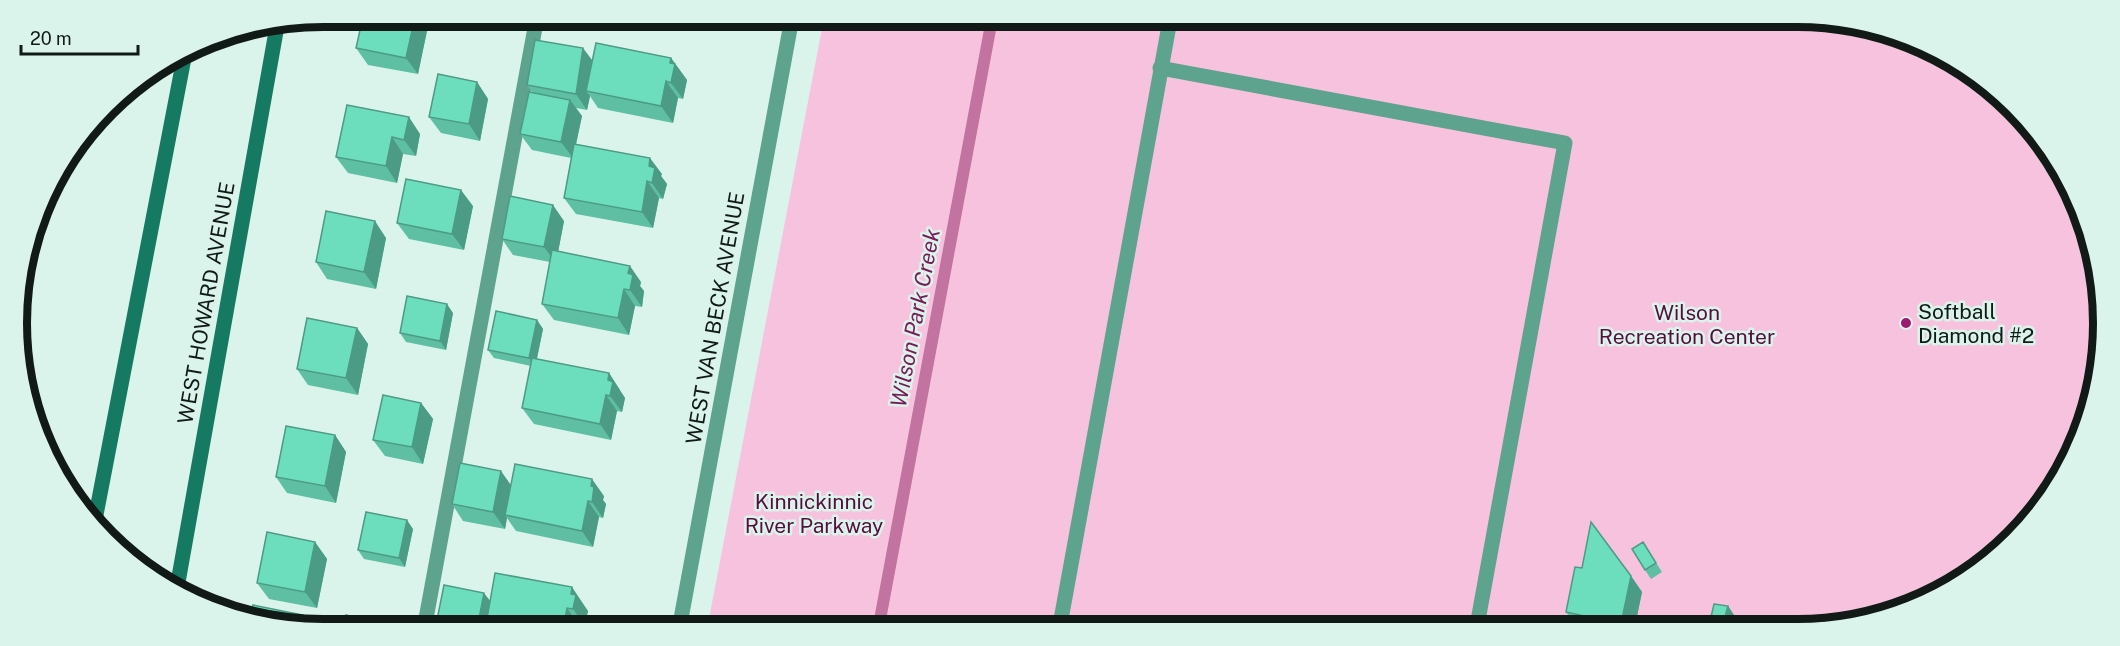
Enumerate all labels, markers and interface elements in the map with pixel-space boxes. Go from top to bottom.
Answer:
scale bar [21,18,138,56]
text: 20 m [30,28,72,49]
street label: WEST HOWARD AVENUE [172,180,240,426]
street label: WEST VAN BECK AVENUE [680,190,750,446]
water label: Wilson Park Creek [885,227,945,409]
place label: Softball Diamond #2 [1918,299,2034,348]
park label: Wilson Recreation Center [1599,300,1775,349]
marker: Softball Diamond #2 [1899,316,1913,330]
park label: Kinnickinnic River Parkway [745,489,883,538]

